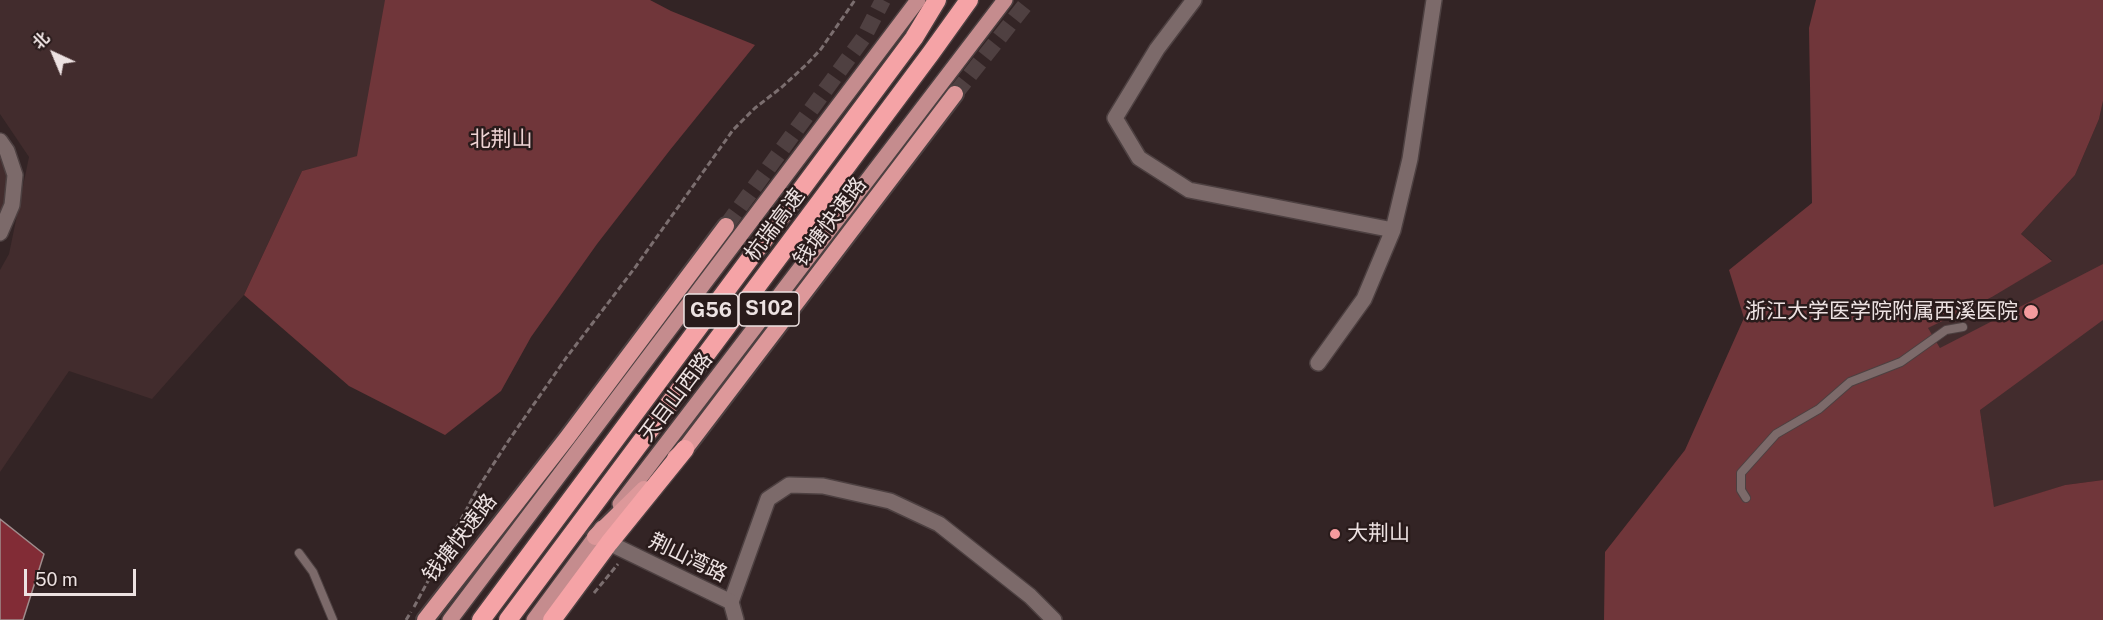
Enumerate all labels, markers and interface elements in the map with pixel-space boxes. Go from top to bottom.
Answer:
north arrow [24,24,84,84]
text: 北 [29,28,54,53]
park label: 北荆山 [470,127,532,153]
street label: 钱塘快速路 [788,172,872,272]
street label: 杭瑞高速 [740,184,810,266]
road number: S102 [739,292,799,326]
road number: G56 [684,294,738,328]
place label: 浙江大学医学院附属西溪医院 [1745,299,2018,325]
marker: 浙江大学医学院附属西溪医院 [2022,303,2040,321]
street label: 天目山西路 [634,347,718,447]
street label: 钱塘快速路 [418,489,502,587]
place label: 大荆山 [1347,521,1410,547]
marker: 大荆山 [1328,527,1342,541]
street label: 荆山湾路 [645,528,731,588]
scale bar [27,557,140,595]
text: 50 m [35,569,78,590]

